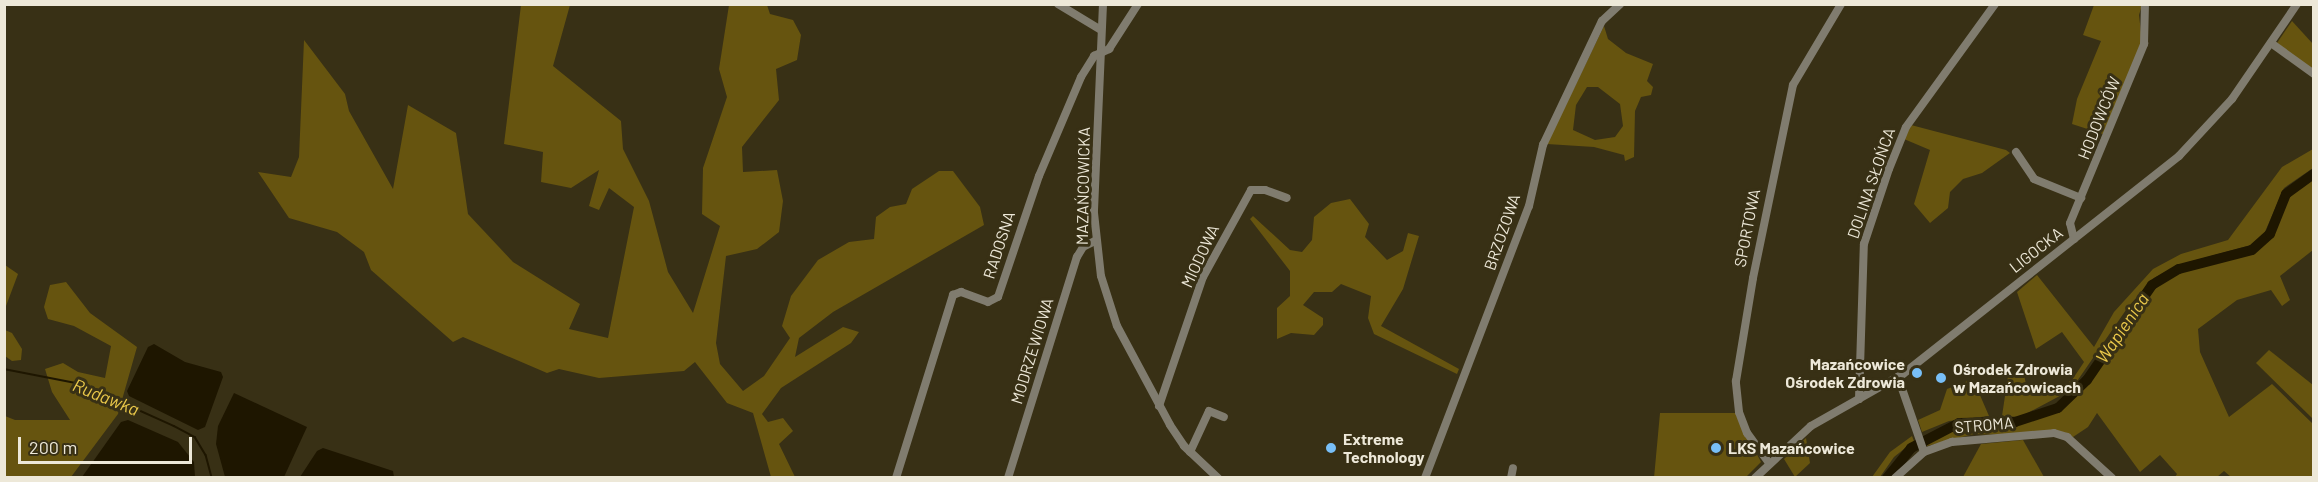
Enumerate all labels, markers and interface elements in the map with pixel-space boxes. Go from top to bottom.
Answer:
street label: HODOWCÓW [2074,74,2124,162]
street label: DOLINA SŁOŃCA [1843,125,1899,241]
street label: MAZAŃCOWICKA [1072,127,1094,245]
street label: SPORTOWA [1730,187,1764,269]
street label: BRZOZOWA [1480,191,1524,273]
street label: RADOSNA [979,209,1019,281]
street label: MIODOWA [1177,221,1223,291]
street label: LIGOCKA [2005,223,2067,277]
water label: Wapienica [2091,289,2153,367]
street label: MODRZEWIOWA [1007,296,1057,406]
place label: Mazańcowice Ośrodek Zdrowia [1785,354,1905,392]
place label: Ośrodek Zdrowia w Mazańcowicach [1953,359,2081,397]
marker: Mazańcowice Ośrodek Zdrowia [1910,366,1924,380]
marker: Ośrodek Zdrowia w Mazańcowicach [1934,371,1948,385]
water label: Rudawka [70,374,142,420]
street label: STROMA [1954,413,2014,437]
scale bar [21,425,195,463]
place label: Extreme Technology [1343,429,1424,467]
text: 200 m [29,436,77,458]
place label: LKS Mazańcowice [1728,438,1855,458]
marker: Extreme Technology [1324,441,1338,455]
marker: LKS Mazańcowice [1709,441,1723,455]

